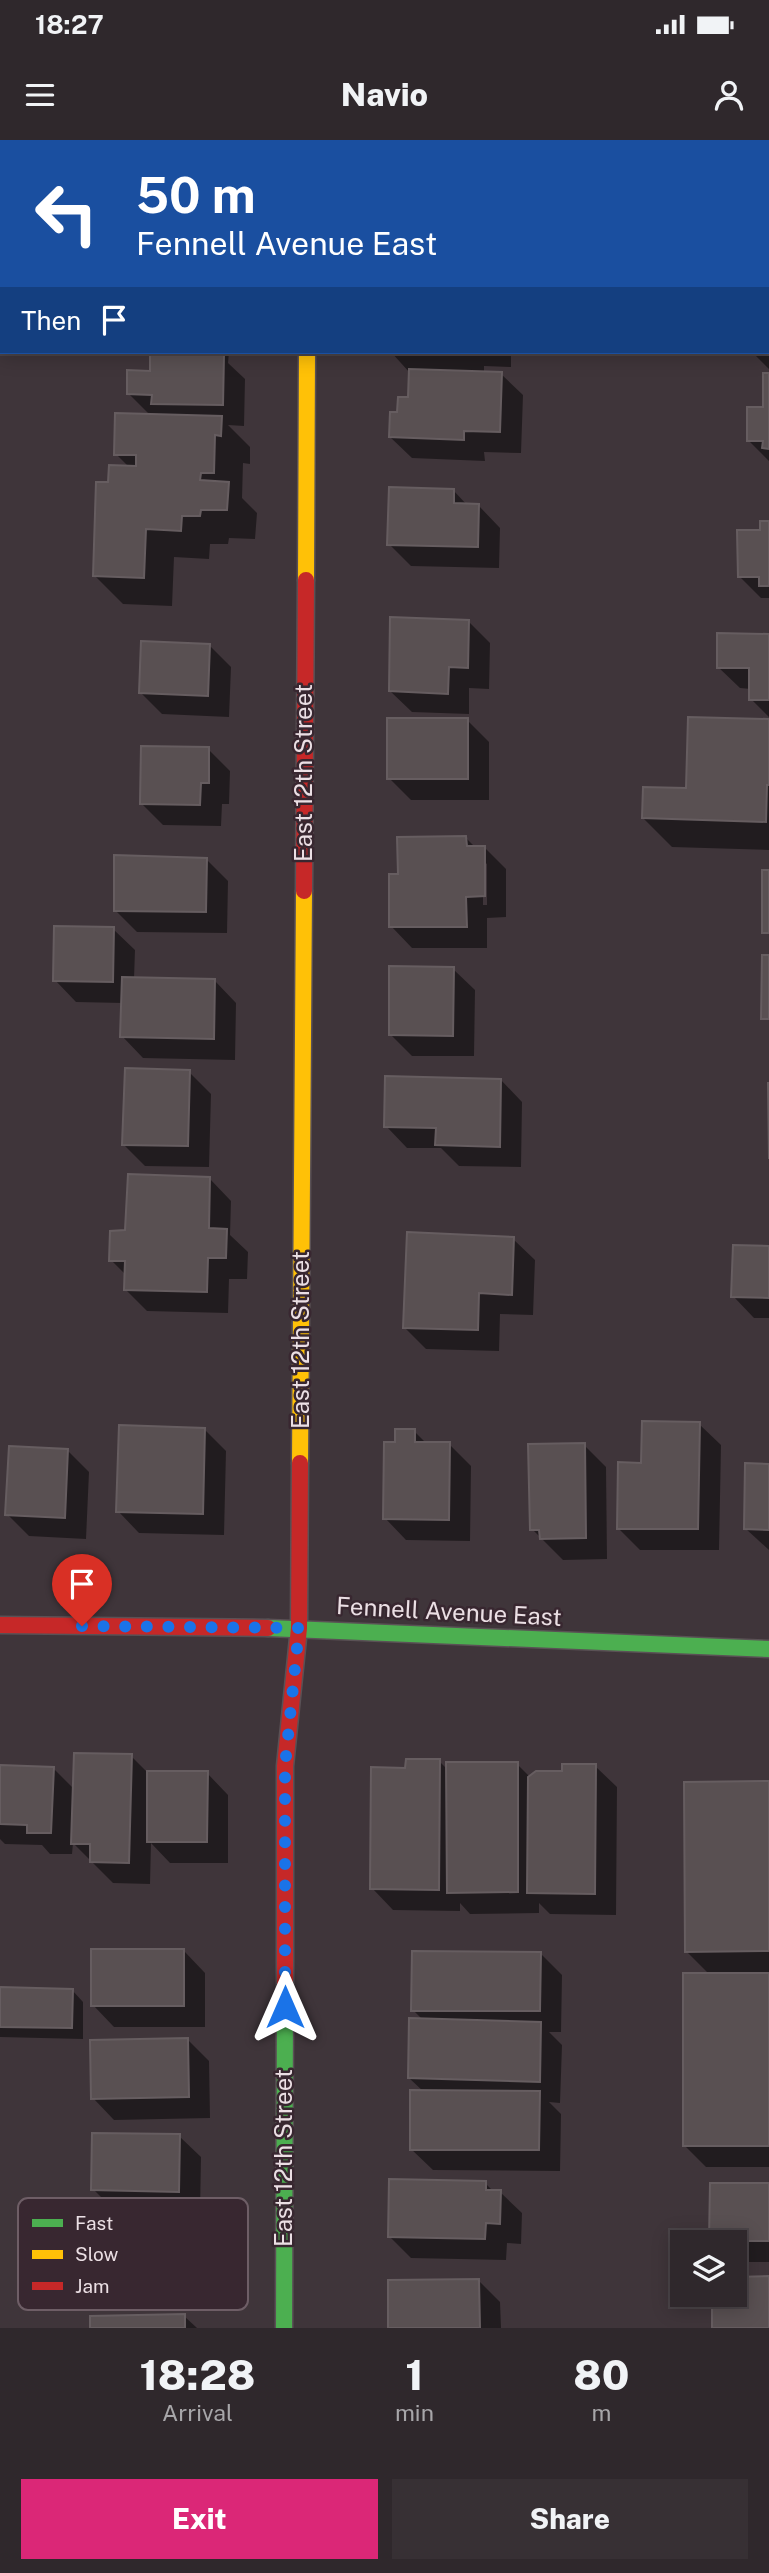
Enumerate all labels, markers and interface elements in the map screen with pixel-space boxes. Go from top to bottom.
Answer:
text: 18:27 [35,9,104,40]
icon: menu [21,76,59,114]
text: Navio [341,76,428,113]
icon: person [710,76,748,114]
text: 50 m [136,166,256,224]
icon: left [21,168,112,259]
text: Fennell Avenue East [136,225,437,262]
icon: arrive [95,301,133,339]
text: Then [21,305,81,336]
street label: East 12th Street [289,684,317,862]
street label: East 12th Street [286,1251,314,1429]
pin [52,1554,112,1626]
icon: arrive [63,1565,101,1603]
street label: Fennell Avenue East [335,1591,563,1631]
position arrow [248,1970,322,2044]
street label: East 12th Street [269,2069,297,2247]
legend [18,2198,248,2310]
text: Fast [75,2212,113,2234]
map controls [670,2230,747,2307]
button: layers [670,2230,747,2307]
text: Slow [75,2243,119,2265]
text: Jam [75,2275,109,2297]
text: 18:28 [139,2350,255,2399]
text: 1 [405,2350,424,2399]
text: 80 [573,2350,630,2399]
text: Arrival [162,2399,233,2426]
text: min [395,2399,434,2426]
text: m [591,2399,611,2426]
button: Exit [21,2479,378,2559]
button: Share [392,2479,748,2559]

